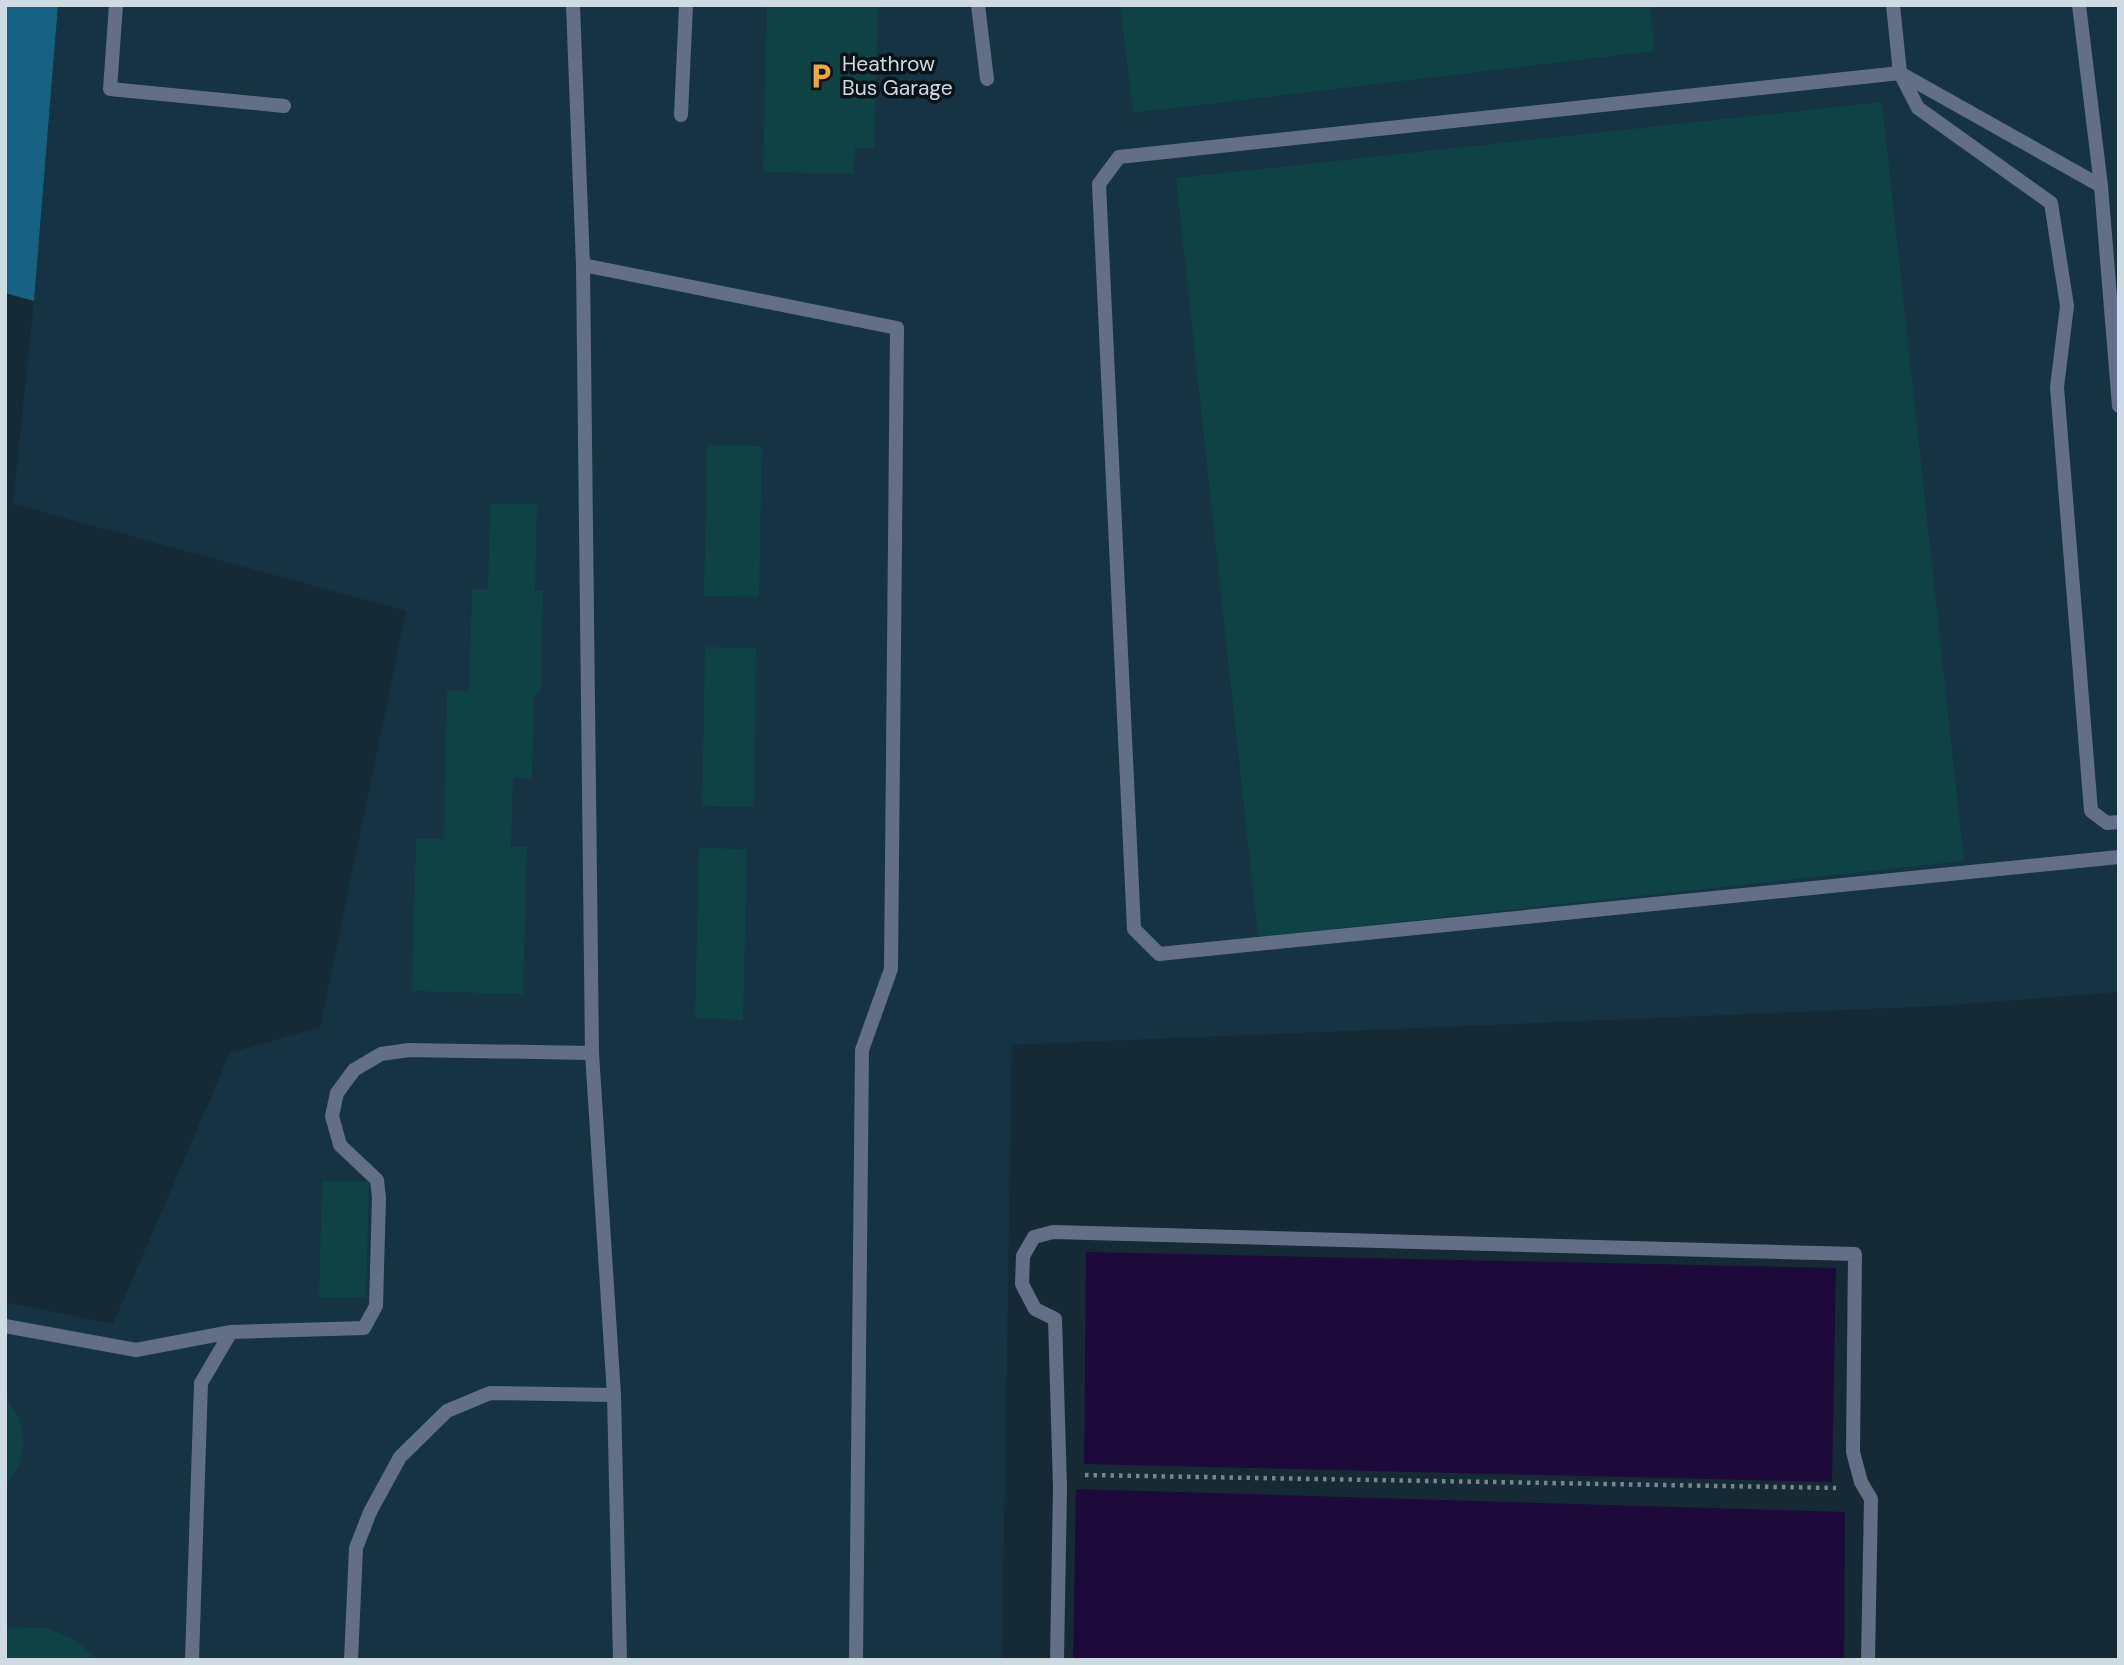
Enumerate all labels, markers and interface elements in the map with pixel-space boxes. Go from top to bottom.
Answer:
place label: Heathrow Bus Garage [842,50,953,102]
parking icon: Heathrow Bus Garage [806,61,836,91]

